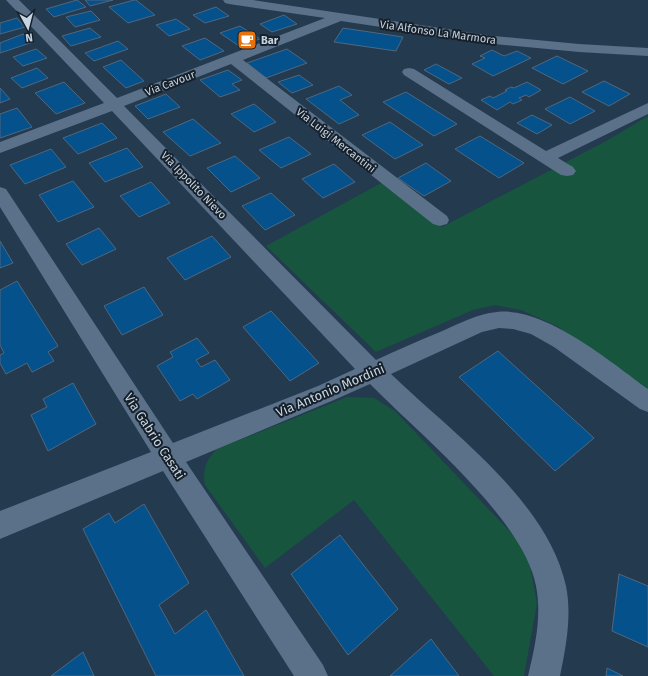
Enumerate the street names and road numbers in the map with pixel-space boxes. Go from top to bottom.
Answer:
street label: Via Alfonso La Marmora [379,18,497,47]
street label: Via Cavour [143,68,198,99]
street label: Via Luigi Mercantini [293,105,378,175]
street label: Via Ippolito Nievo [158,149,229,222]
street label: Via Antonio Mordini [274,361,386,420]
street label: Via Gabrio Casati [121,390,188,482]

